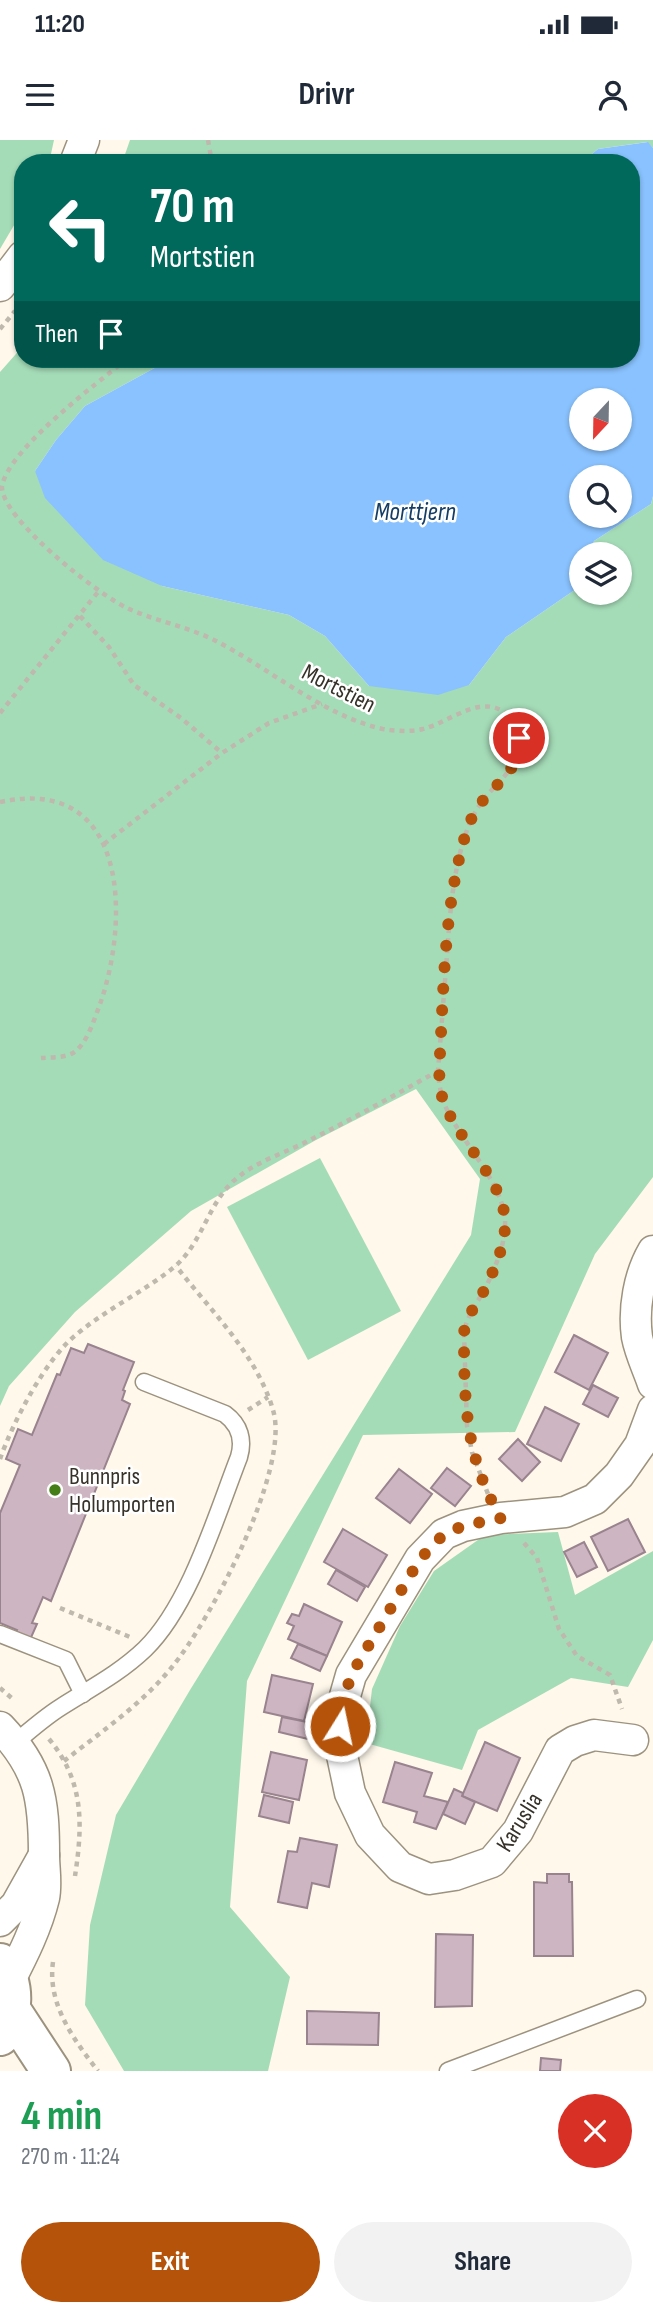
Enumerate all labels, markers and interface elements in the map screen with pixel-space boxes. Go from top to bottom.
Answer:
text: 11:20 [35,9,85,40]
text: Drivr [298,75,355,114]
icon: menu [21,76,59,114]
icon: person [594,76,632,114]
text: 70 m [150,178,235,237]
icon: left [35,182,126,273]
text: Mortstien [150,238,255,277]
icon: arrive [92,315,130,353]
text: Then [35,319,78,350]
north arrow [569,388,632,452]
map controls [569,388,632,605]
button: search [569,465,632,528]
water label: Morttjern [374,497,456,528]
button: layers [569,542,632,605]
street label: Mortstien [297,658,380,719]
pin [489,708,549,768]
icon: arrive [500,719,538,757]
place label: Bunnpris Holumporten [69,1462,175,1519]
marker: Bunnpris Holumporten [47,1482,63,1498]
position arrow [303,1689,377,1763]
street label: Karuslia [490,1787,549,1857]
text: 4 min [21,2091,102,2142]
button: close [558,2094,632,2168]
text: 270 m · 11:24 [21,2143,120,2171]
button: Exit [21,2222,320,2302]
button: Share [334,2222,632,2302]

